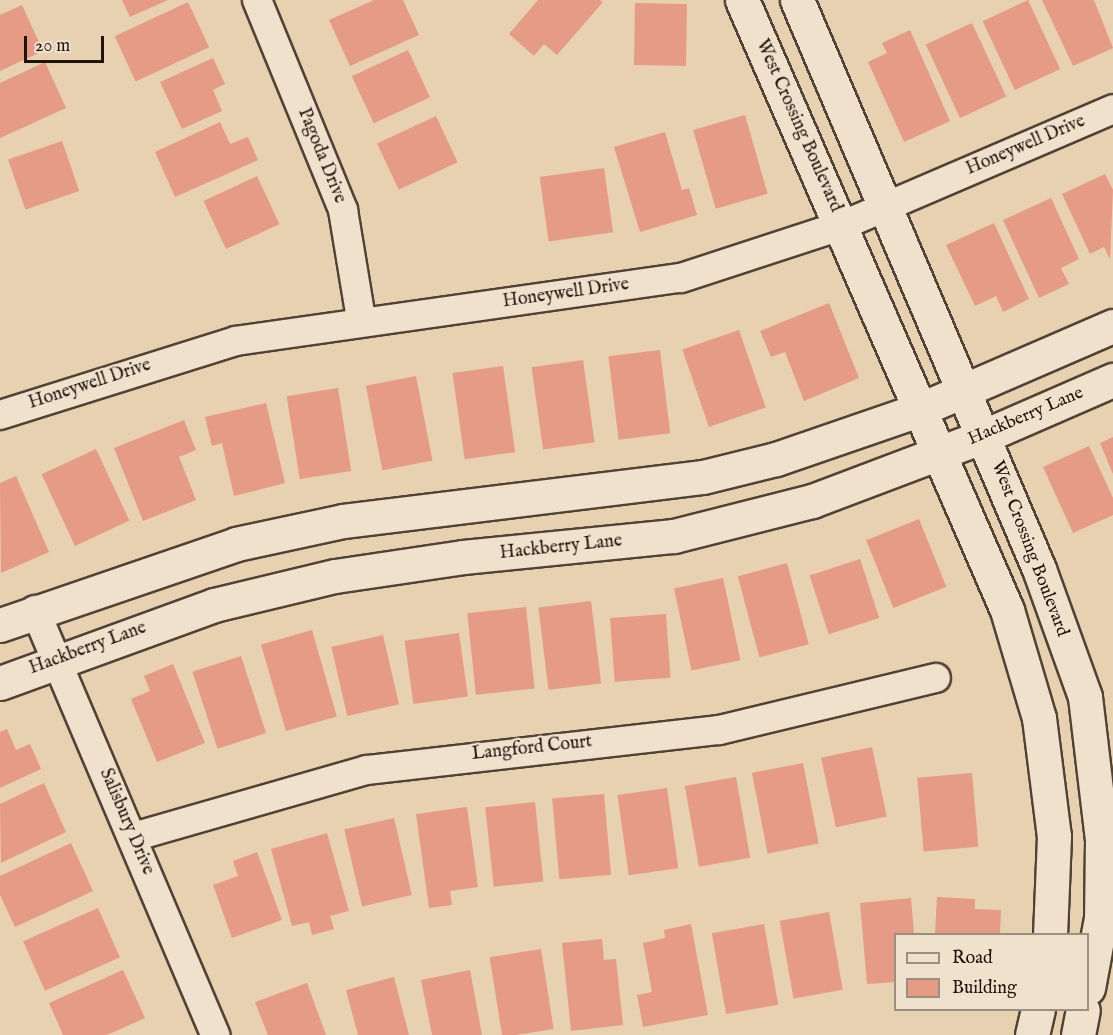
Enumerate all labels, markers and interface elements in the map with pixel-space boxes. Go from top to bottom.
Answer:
scale bar [27,24,106,62]
text: 20 m [35,35,70,58]
street label: West Crossing Boulevard [750,36,846,216]
street label: Pagoda Drive [292,105,350,207]
street label: Honeywell Drive [963,111,1089,181]
street label: Honeywell Drive [501,274,631,314]
street label: Honeywell Drive [26,355,154,415]
street label: Hackberry Lane [965,383,1087,451]
street label: West Crossing Boulevard [985,458,1073,640]
street label: Hackberry Lane [499,531,623,565]
street label: Hackberry Lane [27,618,149,680]
street label: Langford Court [471,732,593,766]
street label: Salisbury Drive [94,766,158,878]
legend [894,933,1089,1011]
text: Road [952,947,993,970]
text: Building [952,977,1017,1000]

